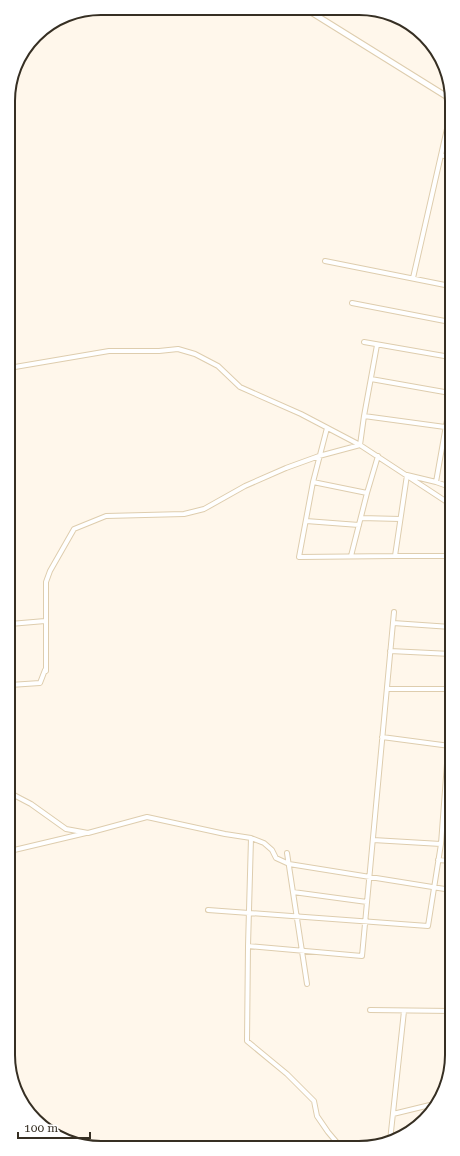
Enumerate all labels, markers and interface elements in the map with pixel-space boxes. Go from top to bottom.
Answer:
scale bar [18,1114,90,1140]
text: 100 m [24,1121,58,1135]

